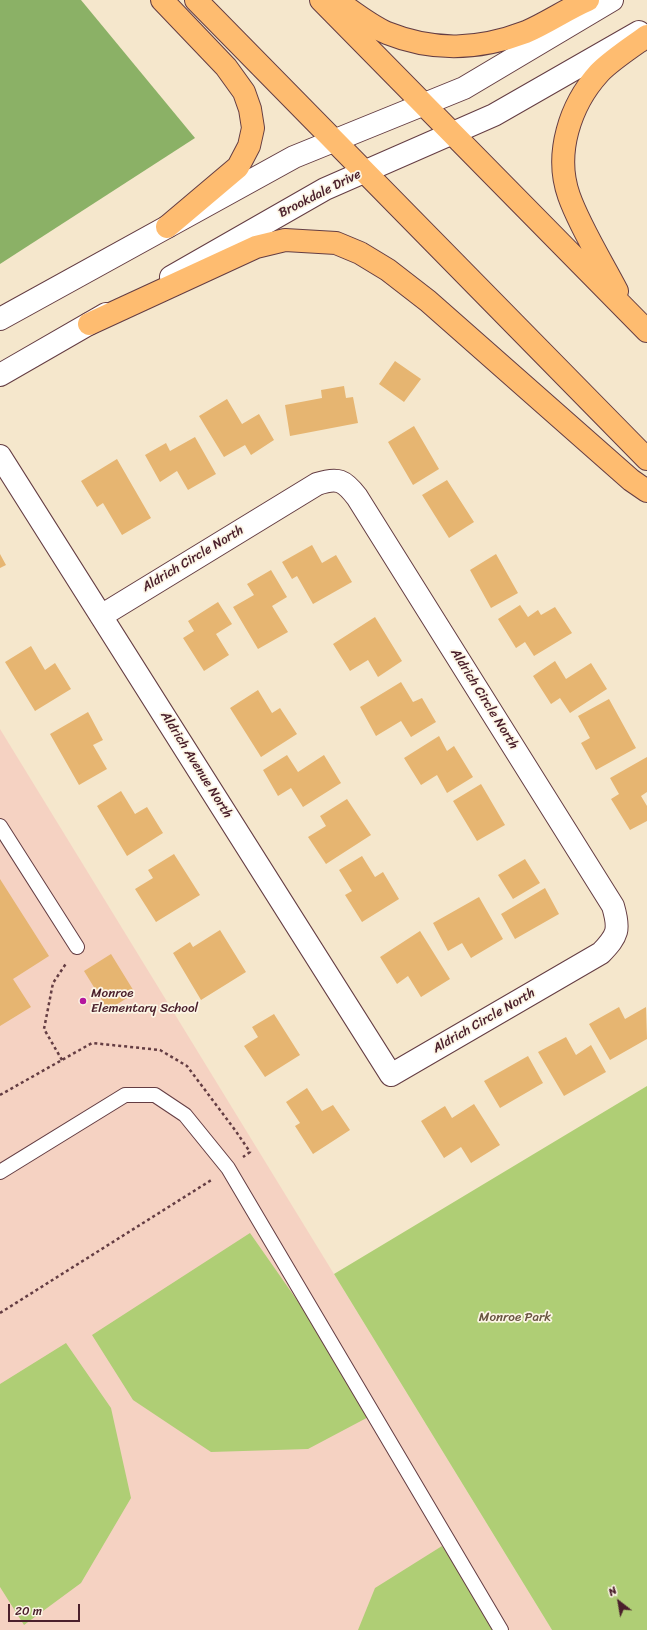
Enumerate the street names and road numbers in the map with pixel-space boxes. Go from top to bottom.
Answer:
street label: Brookdale Drive [276,167,364,221]
street label: Aldrich Circle North [140,523,246,595]
street label: Aldrich Circle North [447,646,521,752]
street label: Aldrich Avenue North [157,709,235,821]
street label: Aldrich Circle North [430,985,538,1057]

